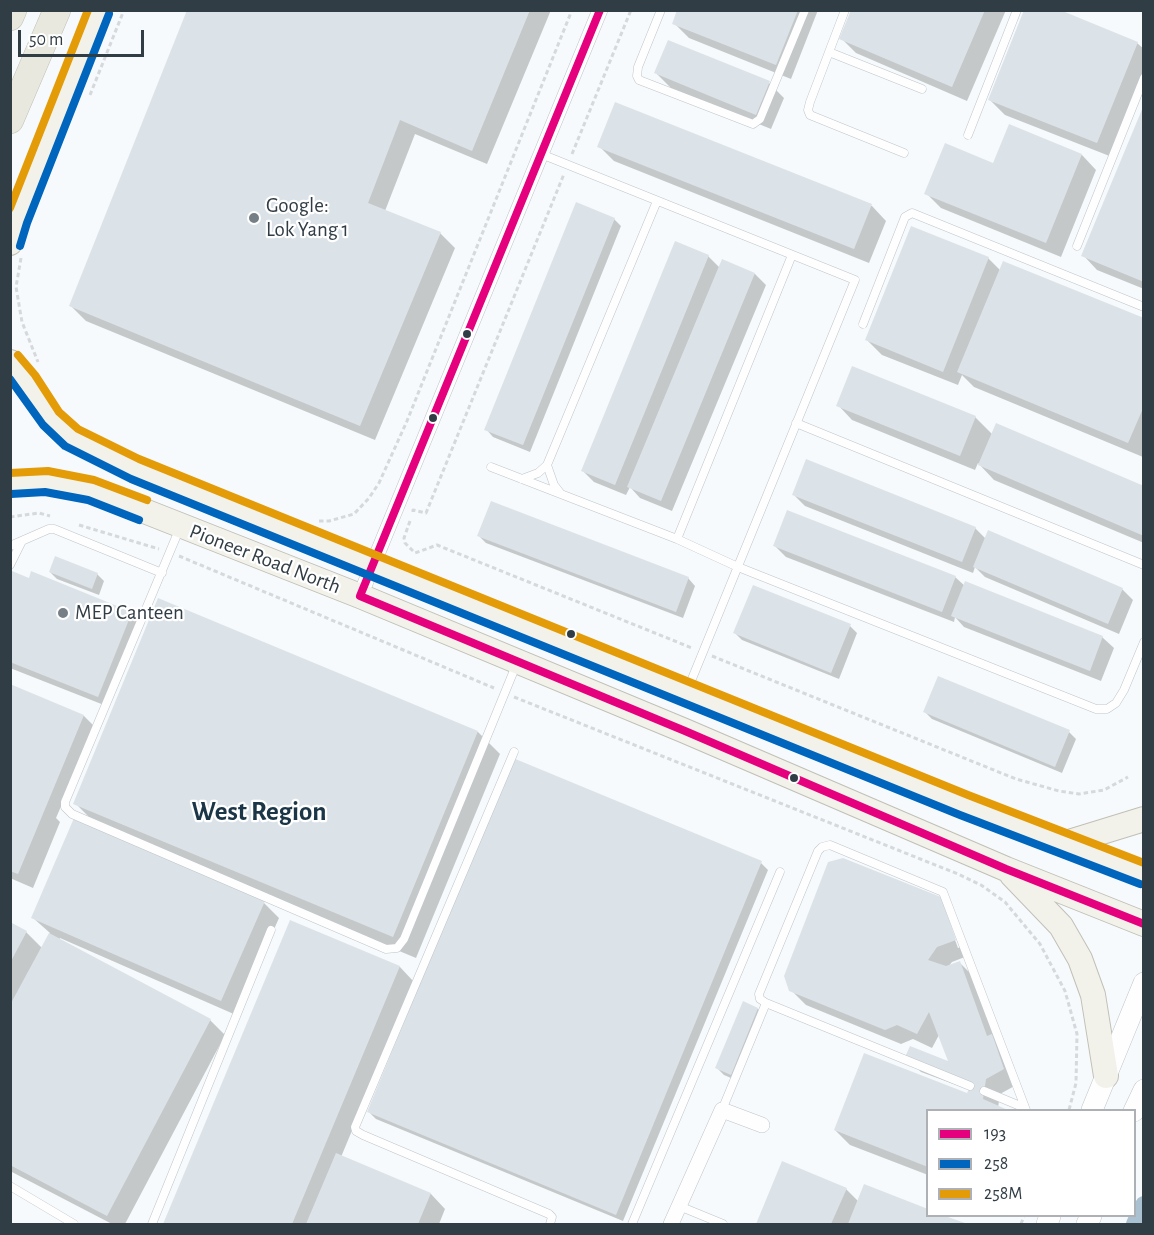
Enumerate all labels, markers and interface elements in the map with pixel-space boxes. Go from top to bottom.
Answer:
scale bar [21,18,147,56]
text: 50 m [29,31,63,49]
place label: Google: Lok Yang 1 [266,193,349,243]
marker: Google: Lok Yang 1 [247,211,261,225]
unlabelled marker [461,328,473,340]
unlabelled marker [427,412,439,424]
street label: Pioneer Road North [186,519,344,599]
place label: MEP Canteen [75,600,184,626]
marker: MEP Canteen [56,606,70,620]
unlabelled marker [565,628,577,640]
unlabelled marker [788,772,800,784]
district label: West Region [192,796,326,828]
legend [926,1109,1136,1217]
text: 193 [984,1125,1006,1143]
text: 258 [984,1155,1008,1173]
text: 258M [984,1185,1022,1203]

